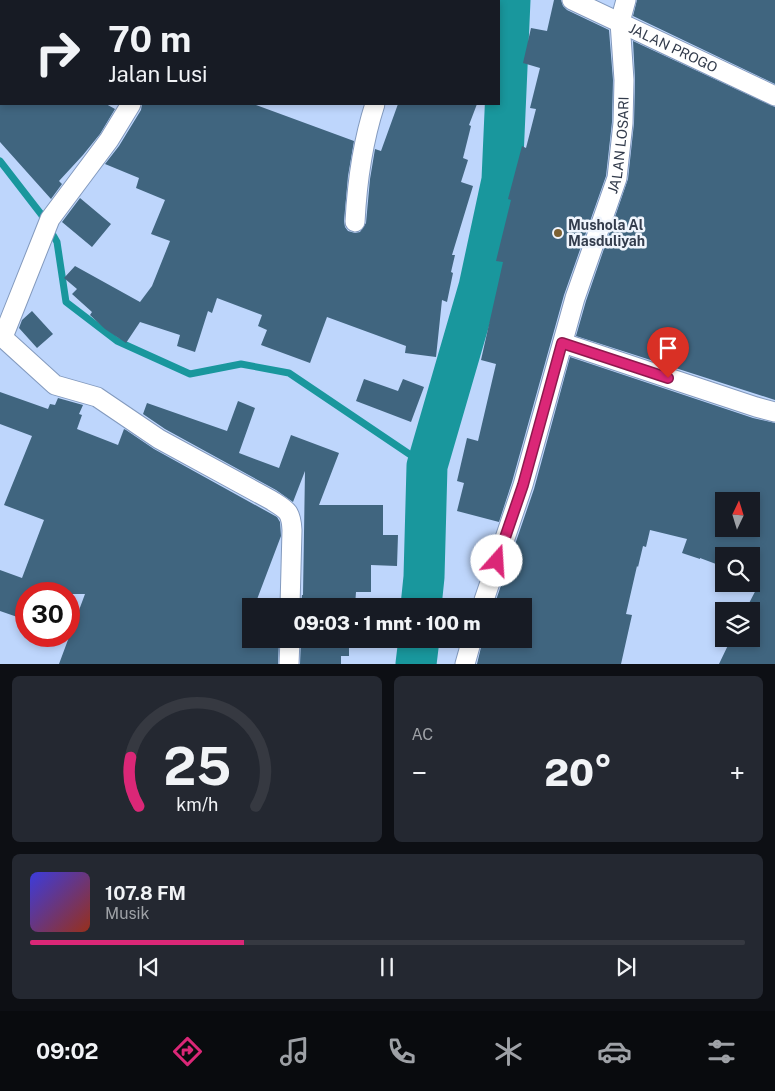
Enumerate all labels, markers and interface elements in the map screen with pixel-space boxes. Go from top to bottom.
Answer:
text: 70 m [108,19,191,60]
icon: right [25,20,90,85]
street label: JALAN PROGO [626,20,720,76]
text: Jalan Lusi [108,61,208,87]
street label: JALAN LOSARI [604,96,632,196]
place label: Mushola Al Masduliyah [568,217,645,249]
marker: Mushola Al Masduliyah [552,227,564,239]
pin [647,327,689,378]
icon: arrive [654,334,682,362]
north arrow [715,492,760,538]
map controls [715,492,760,647]
position arrow [470,534,522,586]
button: search [715,547,760,592]
speed limit sign: 30 [15,582,80,647]
button: layers [715,602,760,647]
text: 09:03 · 1 mnt · 100 m [294,612,480,634]
text: AC [412,725,433,744]
text: 25 [163,736,231,797]
text: 20° [544,750,612,795]
text: − [412,756,427,789]
text: + [729,756,745,789]
text: km/h [176,794,218,815]
text: 107.8 FM [105,882,186,904]
text: Musik [105,904,150,923]
icon: previous [135,953,163,981]
icon: pause [373,953,401,981]
icon: next [612,953,640,981]
icon: directions [170,1034,205,1069]
icon: music [277,1034,312,1069]
icon: phone [384,1034,419,1069]
icon: climate [491,1034,526,1069]
icon: car [597,1034,632,1069]
icon: filters [704,1034,739,1069]
text: 09:02 [36,1038,99,1064]

